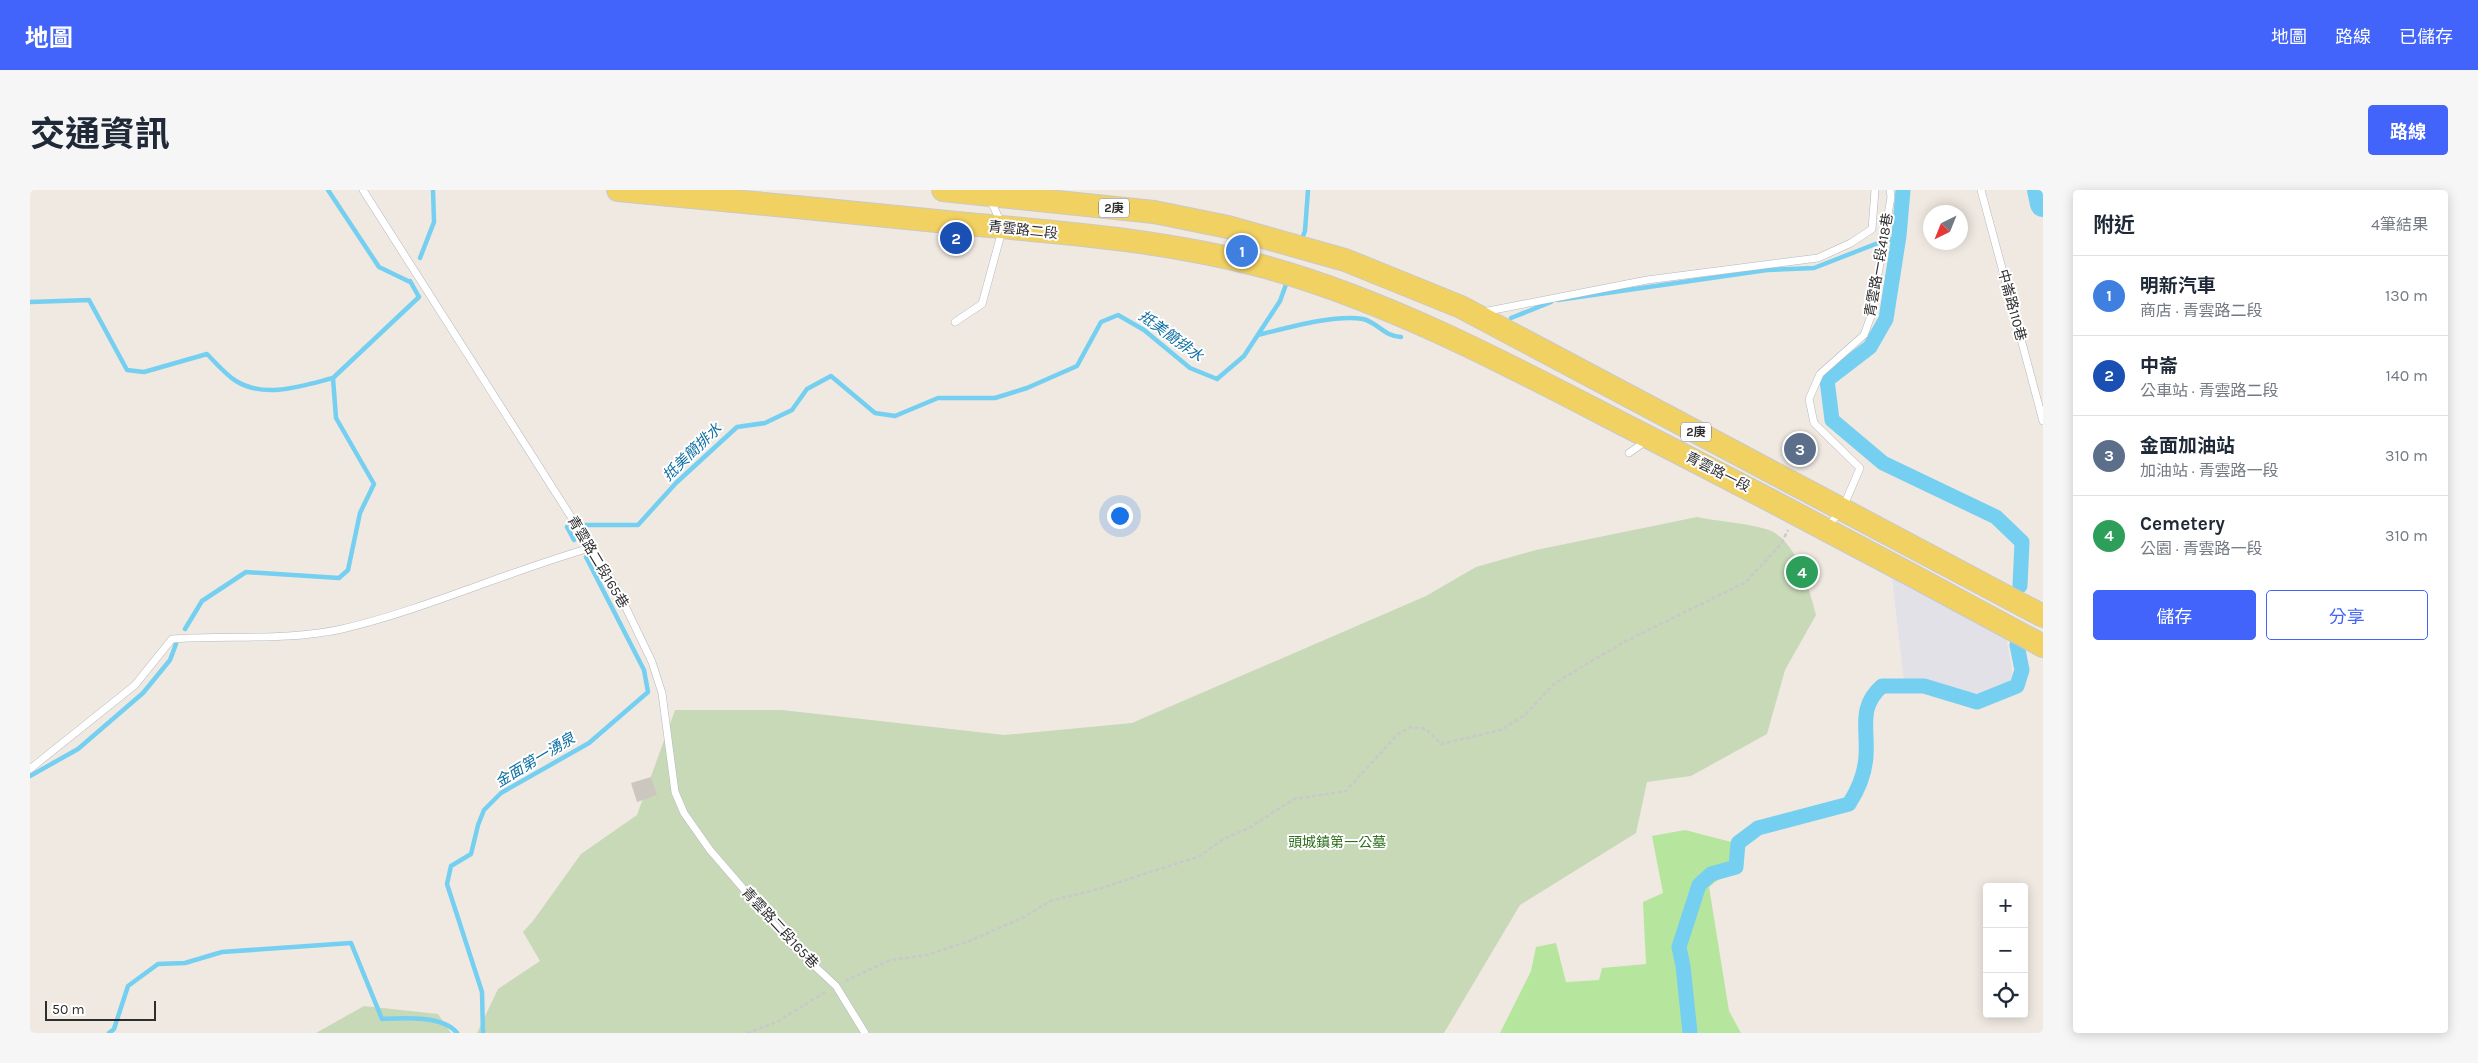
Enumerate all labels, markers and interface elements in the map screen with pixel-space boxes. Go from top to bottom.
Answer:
text: 地圖 [25,24,73,52]
text: 地圖 [2271,26,2307,48]
text: 路線 [2335,26,2371,48]
text: 已儲存 [2399,26,2453,48]
button: 路線 [2368,105,2448,155]
text: 交通資訊 [30,114,170,155]
road number: 2庚 [1099,198,1129,218]
north arrow [1923,205,1968,250]
street label: 青雲路一段418巷 [1862,212,1896,318]
text: 附近 [2093,213,2135,237]
text: 4筆結果 [2371,215,2428,234]
street label: 青雲路二段 [987,218,1059,242]
pin: 2 [940,219,972,257]
pin: 1 [1226,232,1258,270]
street label: 中崙路110巷 [1994,267,2030,343]
text: 明新汽車 [2140,275,2216,297]
text: 1 [2106,286,2112,305]
text: 130 m [2385,286,2428,305]
text: 商店 · 青雲路二段 [2140,301,2262,320]
water label: 抵美簡排水 [1135,307,1207,366]
text: 中崙 [2140,355,2178,377]
text: 2 [2104,366,2114,385]
text: 140 m [2386,366,2428,385]
text: 公車站 · 青雲路二段 [2140,381,2278,400]
water label: 抵美簡排水 [659,419,726,485]
road number: 2庚 [1681,422,1711,442]
pin: 3 [1784,430,1816,468]
text: 金面加油站 [2140,435,2235,457]
text: 3 [2104,446,2114,465]
text: 310 m [2385,446,2428,465]
street label: 青雲路一段 [1683,449,1753,495]
text: 加油站 · 青雲路一段 [2140,461,2278,480]
your location [1107,503,1133,529]
street label: 青雲路二段165巷 [564,513,632,611]
text: Cemetery [2140,513,2225,535]
text: 4 [2104,526,2114,545]
text: 310 m [2385,526,2428,545]
text: 公園 · 青雲路一段 [2140,539,2262,558]
pin: 4 [1786,553,1818,591]
button: 儲存 [2093,590,2256,640]
button: 分享 [2266,590,2428,640]
water label: 金面第一湧泉 [492,729,579,791]
park label: 頭城鎮第一公墓 [1288,834,1386,851]
map controls [1983,883,2028,1018]
button: + [1983,883,2028,928]
street label: 青雲路二段165巷 [738,884,822,972]
button: − [1983,928,2028,973]
button: locate [1983,973,2028,1018]
scale bar [45,998,156,1021]
text: 50 m [52,1001,85,1018]

